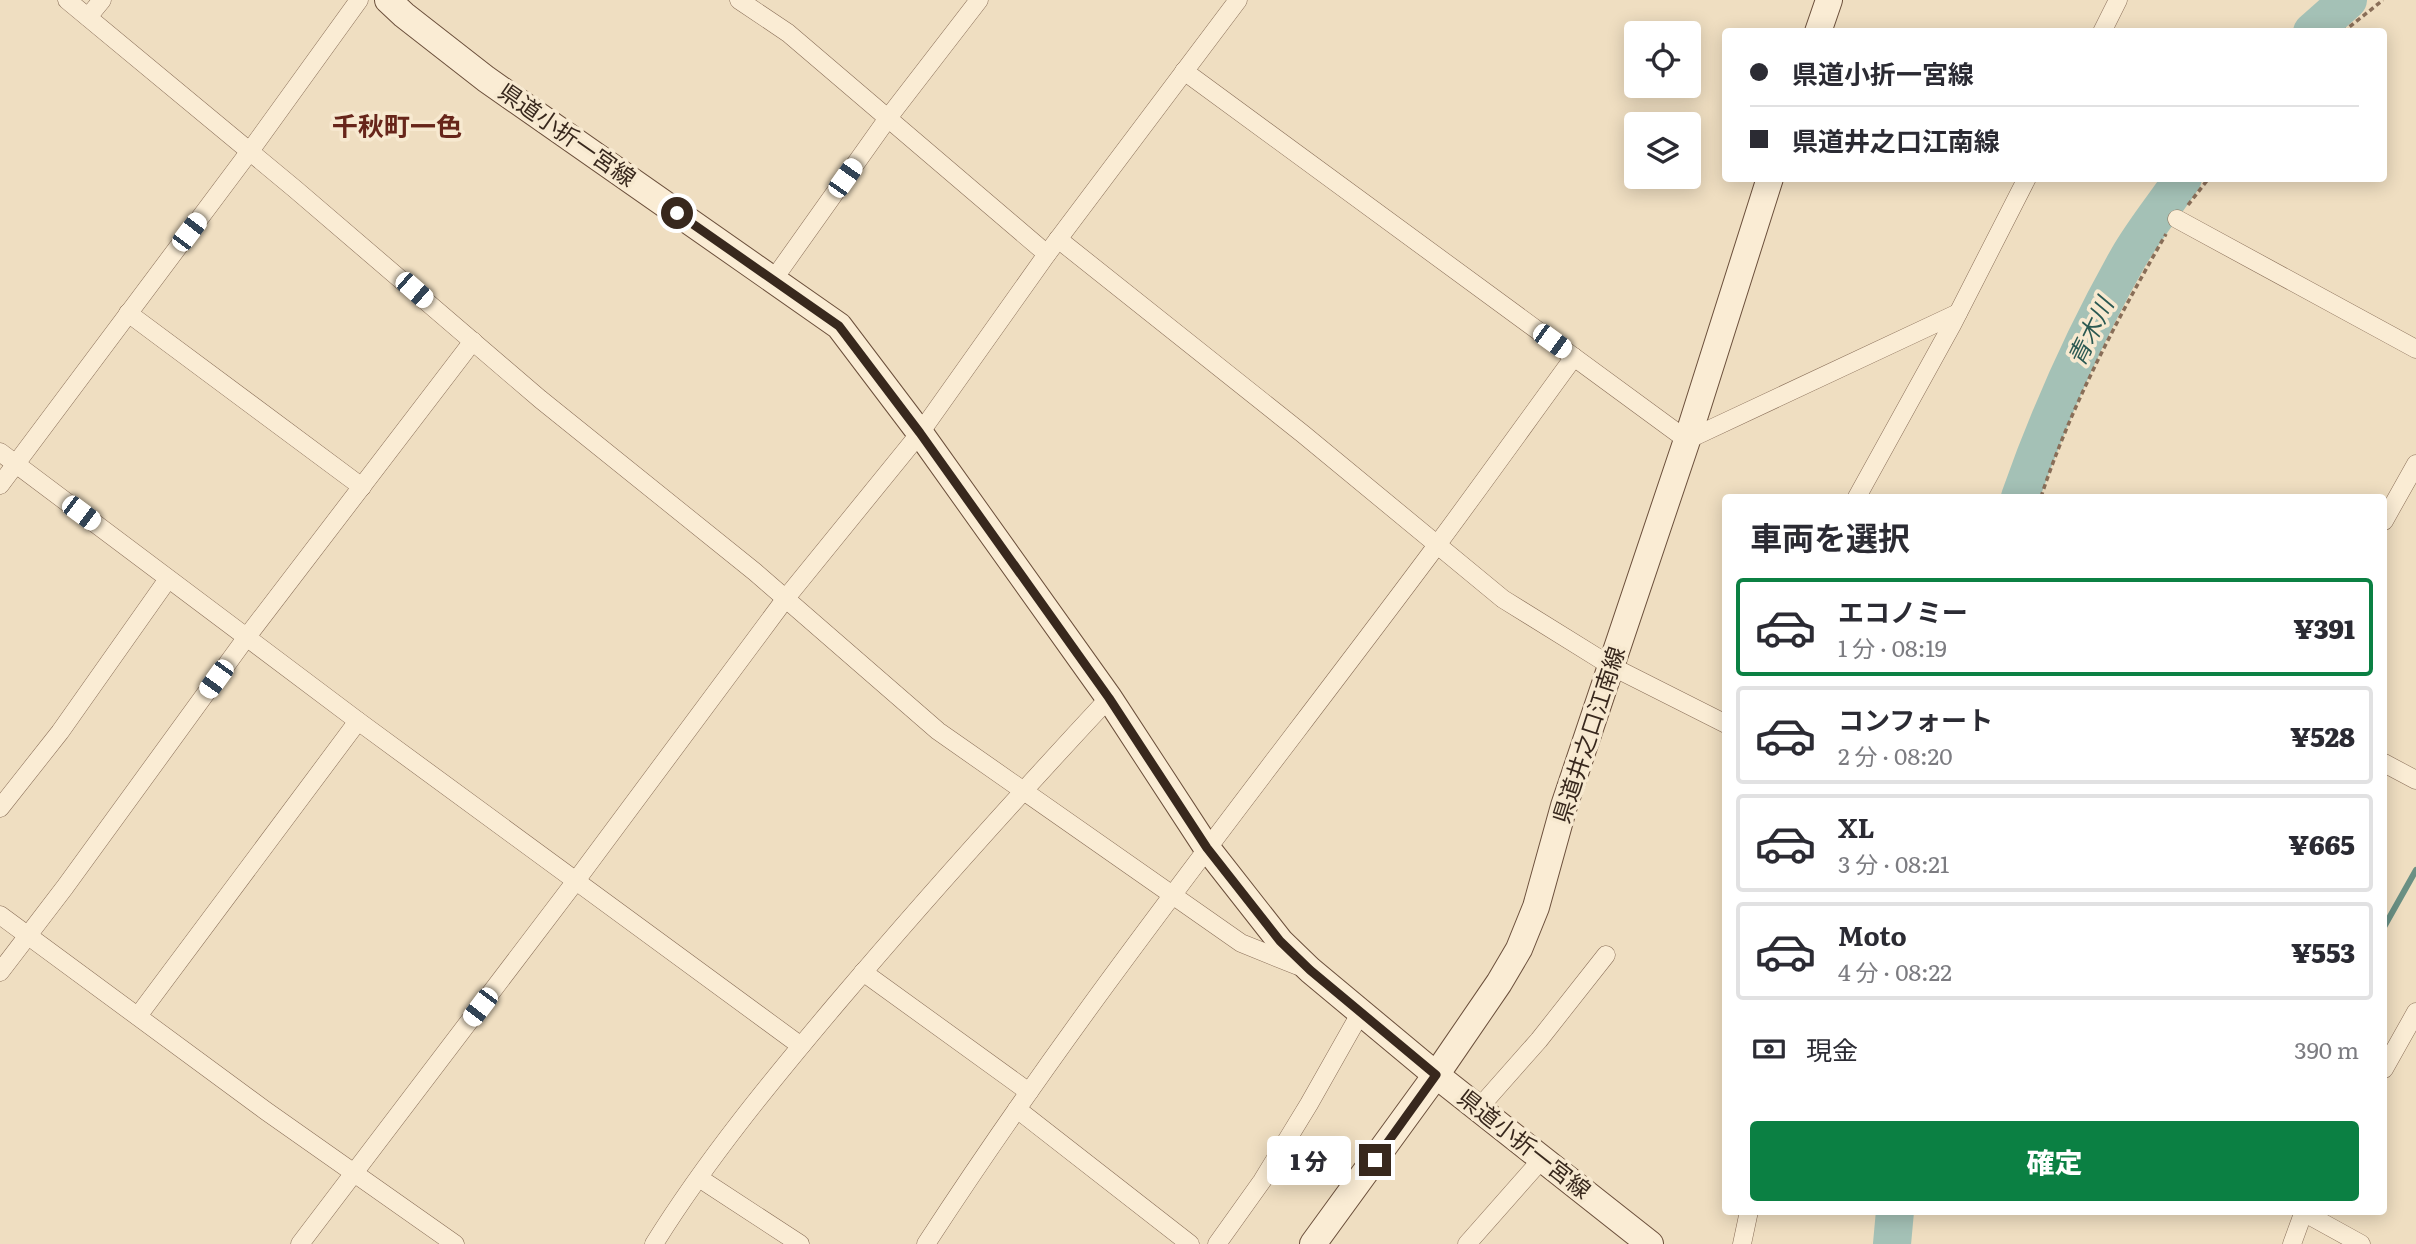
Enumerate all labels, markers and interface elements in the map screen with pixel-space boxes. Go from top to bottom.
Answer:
map controls [1624,21,1701,189]
button: locate [1624,21,1701,98]
text: 県道小折一宮線 [1792,53,1974,92]
street label: 県道小折一宮線 [492,73,644,193]
district label: 千秋町一色 [332,105,462,144]
button: layers [1624,112,1701,189]
text: 県道井之口江南線 [1792,120,2000,159]
car [825,155,866,201]
route start [661,197,693,229]
car [168,209,211,255]
car [392,268,437,312]
water label: 青木川 [2057,288,2122,371]
car [1529,320,1576,362]
car [58,492,105,534]
text: 車両を選択 [1750,512,1910,560]
text: エコノミー [1838,591,1968,630]
icon: car [1754,596,1817,659]
text: ¥391 [2294,608,2355,647]
text: 1 分 · 08:19 [1838,630,1947,664]
street label: 県道井之口江南線 [1543,642,1632,827]
car [196,656,237,702]
text: コンフォート [1838,699,1993,738]
icon: car [1754,704,1817,767]
text: ¥528 [2290,716,2355,755]
text: 2 分 · 08:20 [1838,738,1952,772]
text: XL [1838,807,1875,846]
icon: car [1754,812,1817,875]
text: ¥665 [2289,824,2355,863]
text: 3 分 · 08:21 [1838,846,1949,880]
text: Moto [1838,915,1907,954]
icon: car [1754,920,1817,983]
text: ¥553 [2291,932,2355,971]
text: 4 分 · 08:22 [1838,954,1952,988]
car [459,984,502,1030]
text: 現金 [1806,1029,1858,1068]
icon: cash [1750,1030,1788,1068]
text: 390 m [2294,1032,2359,1066]
street label: 県道小折一宮線 [1451,1079,1599,1205]
button: 確定 [1750,1121,2359,1201]
callout: 1 分 [1266,1136,1350,1184]
text: 1 分 [1290,1143,1328,1177]
route end [1359,1144,1391,1176]

